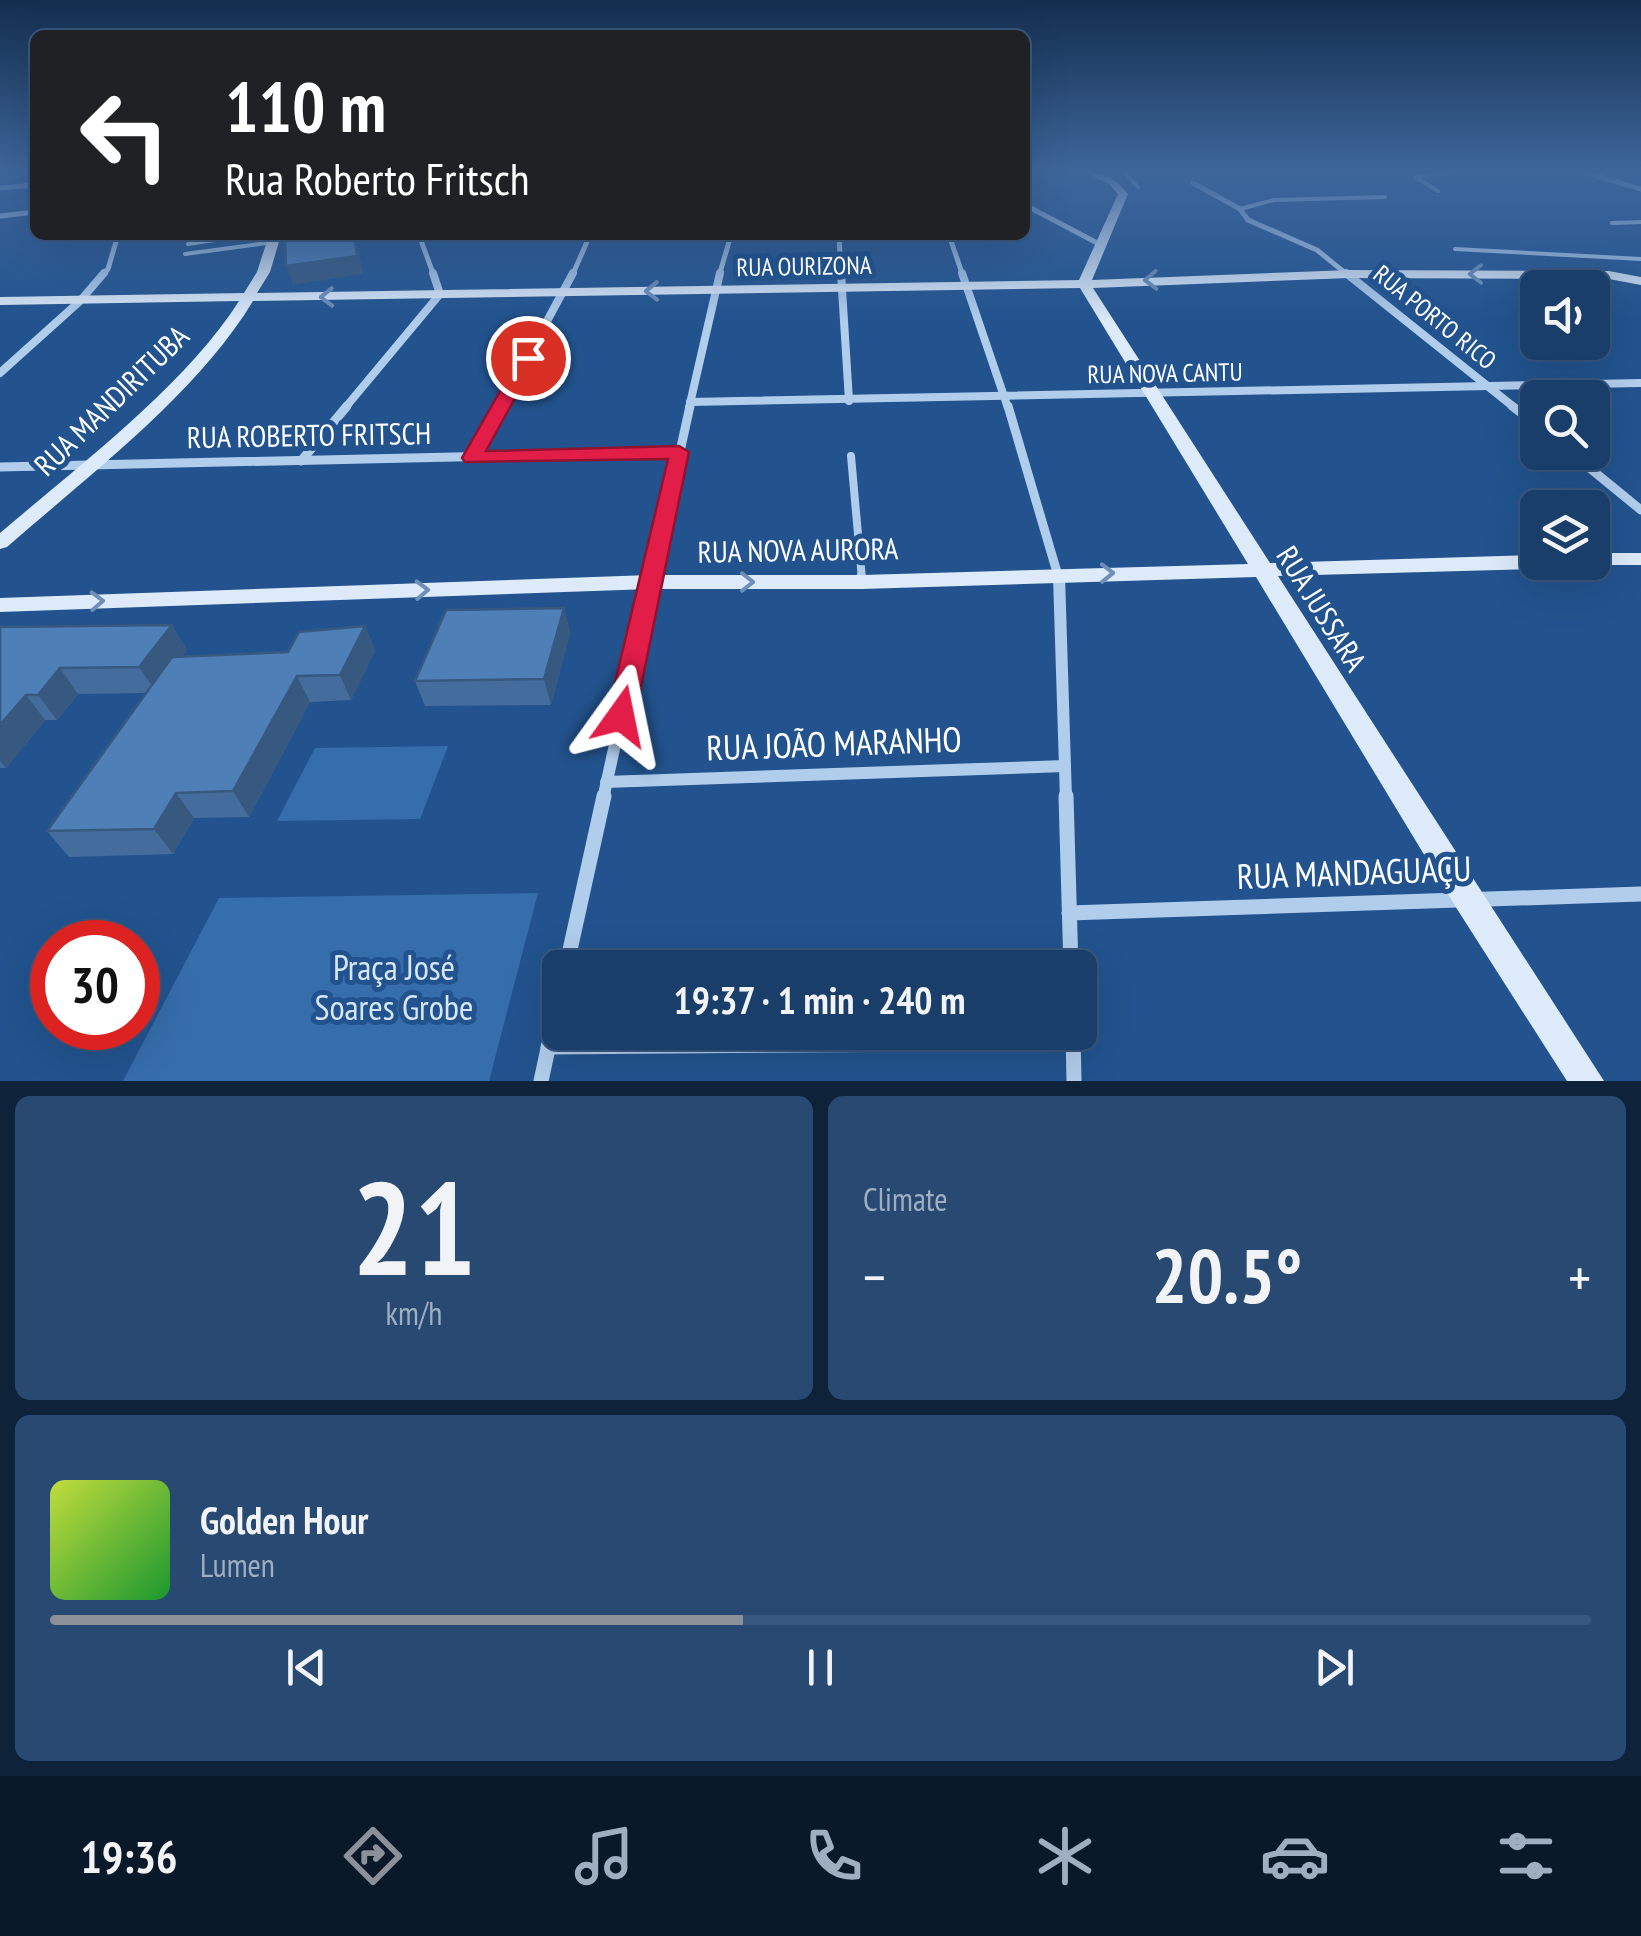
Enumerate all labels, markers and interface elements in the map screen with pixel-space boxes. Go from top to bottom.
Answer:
text: 110 m [225,61,386,151]
icon: left [60,70,190,200]
text: Rua Roberto Fritsch [225,149,530,207]
street label: RUA OURIZONA [736,249,872,283]
street label: RUA PORTO RICO [1367,258,1503,376]
one-way arrow [1468,263,1484,285]
one-way arrow [1143,269,1159,290]
map controls [1520,270,1610,580]
button: sound [1520,270,1610,360]
one-way arrow [643,280,659,301]
one-way arrow [318,286,334,307]
street label: RUA MANDIRITUBA [25,316,197,484]
pin [486,316,571,401]
icon: arrive [501,331,556,386]
street label: RUA NOVA CANTU [1087,356,1243,390]
button: search [1520,380,1610,470]
street label: RUA ROBERTO FRITSCH [186,413,432,456]
button: layers [1520,490,1610,580]
street label: RUA NOVA AURORA [697,528,899,571]
street label: RUA JUSSARA [1269,538,1376,679]
one-way arrow [1100,562,1115,584]
one-way arrow [740,571,756,593]
one-way arrow [415,580,431,601]
one-way arrow [90,591,106,612]
position arrow [569,664,673,768]
street label: RUA JOÃO MARANHO [706,716,962,770]
street label: RUA MANDAGUAÇU [1236,845,1472,899]
speed limit sign: 30 [30,920,160,1050]
park label: Praça José Soares Grobe [315,944,473,1030]
text: 19:37 · 1 min · 240 m [673,975,966,1024]
text: 21 [352,1143,476,1311]
text: Climate [863,1178,947,1220]
text: 20.5° [1152,1227,1302,1324]
text: − [863,1241,886,1312]
text: + [1568,1241,1591,1312]
text: km/h [386,1292,442,1334]
text: Golden Hour [200,1495,369,1544]
text: Lumen [200,1544,275,1586]
icon: previous [279,1640,334,1695]
icon: pause [793,1640,848,1695]
icon: next [1307,1640,1362,1695]
icon: directions [338,1821,408,1891]
icon: music [569,1821,639,1891]
icon: phone [799,1821,869,1891]
icon: climate [1030,1821,1100,1891]
icon: car [1260,1821,1330,1891]
icon: filters [1491,1821,1561,1891]
text: 19:36 [80,1827,178,1885]

